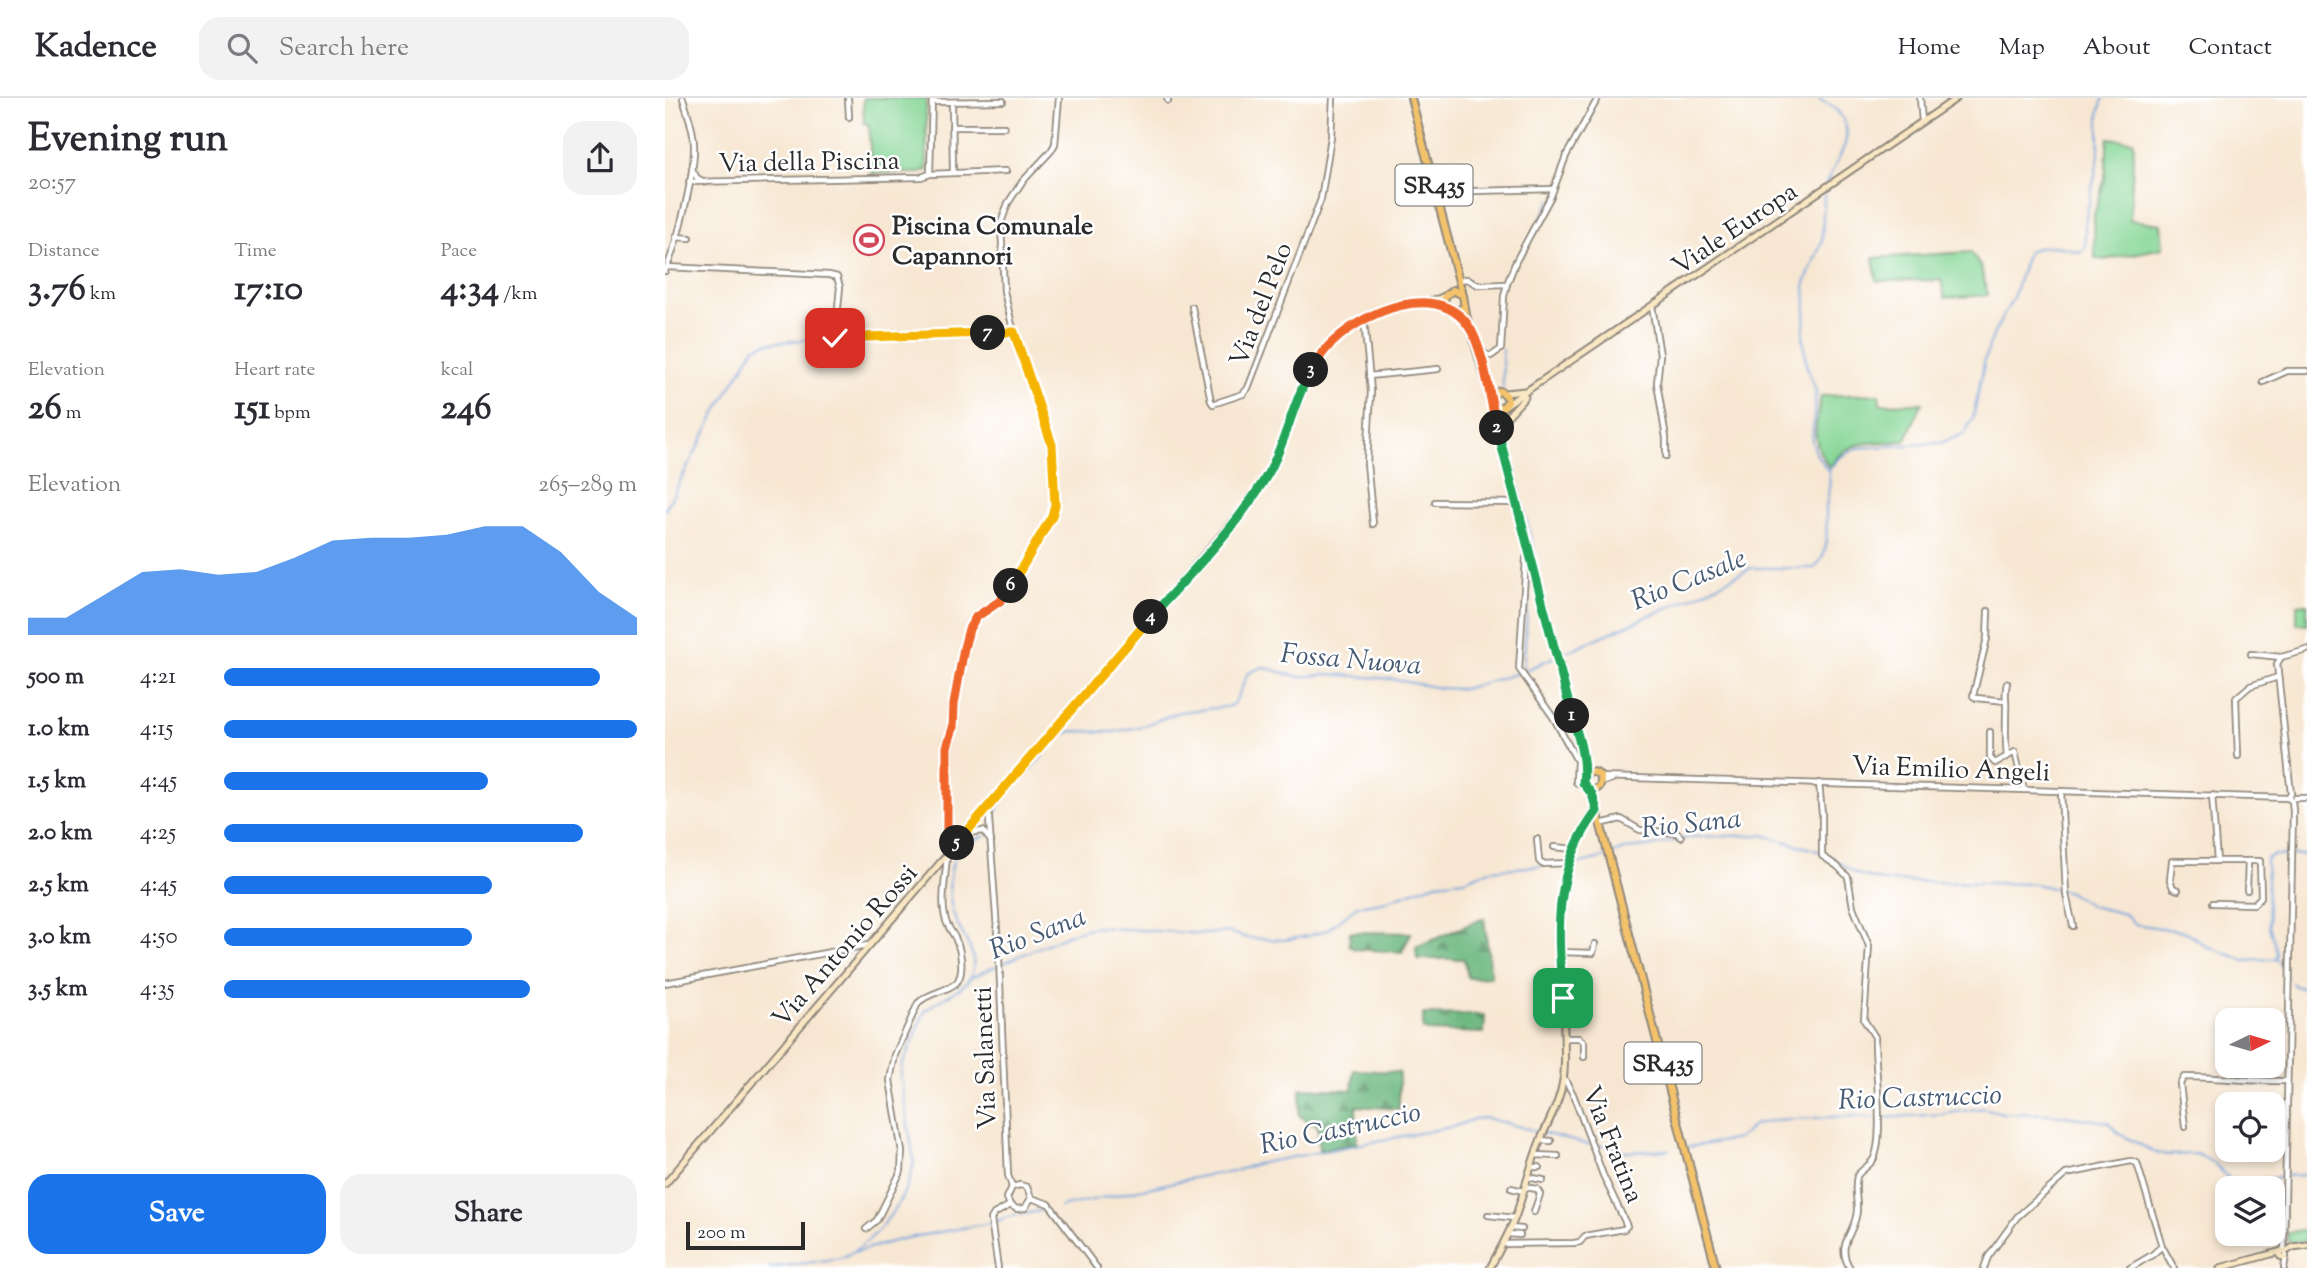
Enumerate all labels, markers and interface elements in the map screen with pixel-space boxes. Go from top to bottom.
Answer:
search box [199,17,689,80]
text: Kadence [35,24,157,72]
icon: search [223,29,261,67]
text: Search here [279,30,409,67]
text: Home [1898,31,1961,65]
text: Map [1999,31,2045,65]
text: About [2083,31,2150,65]
text: Contact [2188,31,2272,65]
text: Evening run [28,114,228,168]
button: share [563,121,637,195]
street label: Via della Piscina [718,143,900,184]
road number: SR435 [1395,164,1473,206]
text: 20:57 [28,167,76,200]
street label: Viale Europa [1665,174,1806,286]
place label: Piscina Comunale Capannori [892,209,1093,276]
sports icon: Piscina Comunale Capannori [852,223,886,257]
street label: Via del Pelo [1222,237,1303,372]
text: Distance [28,238,100,265]
text: Time [234,238,277,265]
text: Pace [441,238,477,265]
text: 3.76 [28,265,86,316]
text: 17:10 [234,265,303,316]
text: 4:34 [441,265,499,316]
text: km [86,281,116,308]
text: /km [499,281,538,308]
pin [805,308,865,368]
pin: 7 [971,316,1005,350]
icon: check [816,319,854,357]
text: 7 [983,319,992,346]
pin: 3 [1293,352,1329,388]
text: 3 [1307,356,1314,383]
text: Elevation [28,357,105,384]
text: Heart rate [234,357,315,384]
text: kcal [441,357,473,384]
text: 26 [28,384,62,435]
text: 151 [234,384,270,435]
text: 246 [441,384,492,435]
text: m [62,400,82,427]
text: bpm [270,400,311,427]
pin: 2 [1479,410,1515,446]
text: 2 [1492,414,1501,441]
text: Elevation [28,469,121,502]
text: 265–289 m [538,469,637,502]
water label: Rio Casale [1626,540,1753,622]
pin: 6 [993,568,1029,603]
text: 6 [1006,572,1015,599]
pin: 4 [1133,600,1169,634]
text: 4 [1146,603,1155,630]
water label: Fossa Nuova [1278,635,1423,687]
text: 500 m [28,661,84,694]
text: 4:21 [140,661,176,694]
pin: 1 [1555,698,1590,734]
text: 1 [1568,702,1575,729]
text: 1.0 km [28,713,90,746]
text: 4:15 [140,713,173,746]
street label: Via Emilio Angeli [1851,749,2051,792]
text: 1.5 km [28,765,86,798]
text: 4:45 [140,765,177,798]
water label: Rio Sana [1639,800,1743,850]
text: 2.0 km [28,817,93,850]
text: 4:25 [140,817,176,850]
pin: 5 [939,826,975,860]
text: 5 [953,829,960,856]
street label: Via Antonio Rossi [764,857,927,1037]
text: 2.5 km [28,869,89,902]
text: 4:45 [140,869,177,902]
water label: Rio Sana [984,898,1092,971]
text: 3.0 km [28,921,91,954]
text: 4:50 [140,921,178,954]
pin [1533,968,1593,1028]
text: 3.5 km [28,973,87,1006]
text: 4:35 [140,973,175,1006]
icon: arrive [1544,979,1582,1017]
street label: Via Salanetti [966,986,1007,1130]
north arrow [2215,1008,2285,1078]
map controls [2215,1008,2285,1246]
road number: SR435 [1625,1043,1701,1084]
water label: Rio Castruccio [1838,1076,2003,1122]
street label: Via Fratina [1571,1081,1652,1209]
button: locate [2215,1092,2285,1162]
water label: Rio Castruccio [1256,1093,1425,1167]
button: Save [28,1174,326,1254]
button: Share [340,1174,637,1254]
button: layers [2215,1176,2285,1246]
scale bar [686,1219,805,1251]
text: 200 m [697,1220,746,1247]

